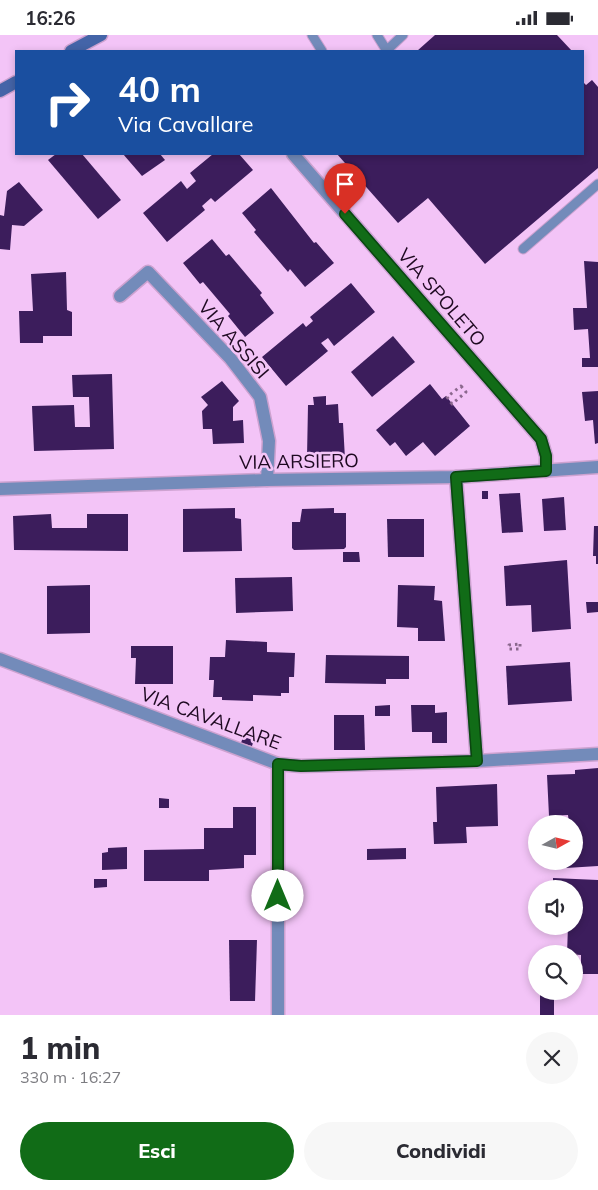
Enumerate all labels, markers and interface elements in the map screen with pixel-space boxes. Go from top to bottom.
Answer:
text: 16:26 [25,6,75,30]
text: 40 m [118,67,201,111]
icon: right [35,70,100,135]
text: Via Cavallare [118,110,253,138]
pin [324,163,366,214]
icon: arrive [331,170,359,198]
street label: VIA SPOLETO [393,243,491,351]
street label: VIA ASSISI [193,295,275,383]
street label: VIA ARSIERO [239,448,359,474]
street label: VIA CAVALLARE [138,681,284,755]
north arrow [528,815,582,870]
map controls [528,815,583,1000]
position arrow [251,869,303,921]
button: sound [528,880,583,935]
button: search [528,945,583,1000]
text: 1 min [20,1029,100,1067]
button: close [526,1032,578,1084]
text: 330 m · 16:27 [20,1067,121,1087]
button: Esci [20,1122,294,1180]
button: Condividi [304,1122,578,1180]

